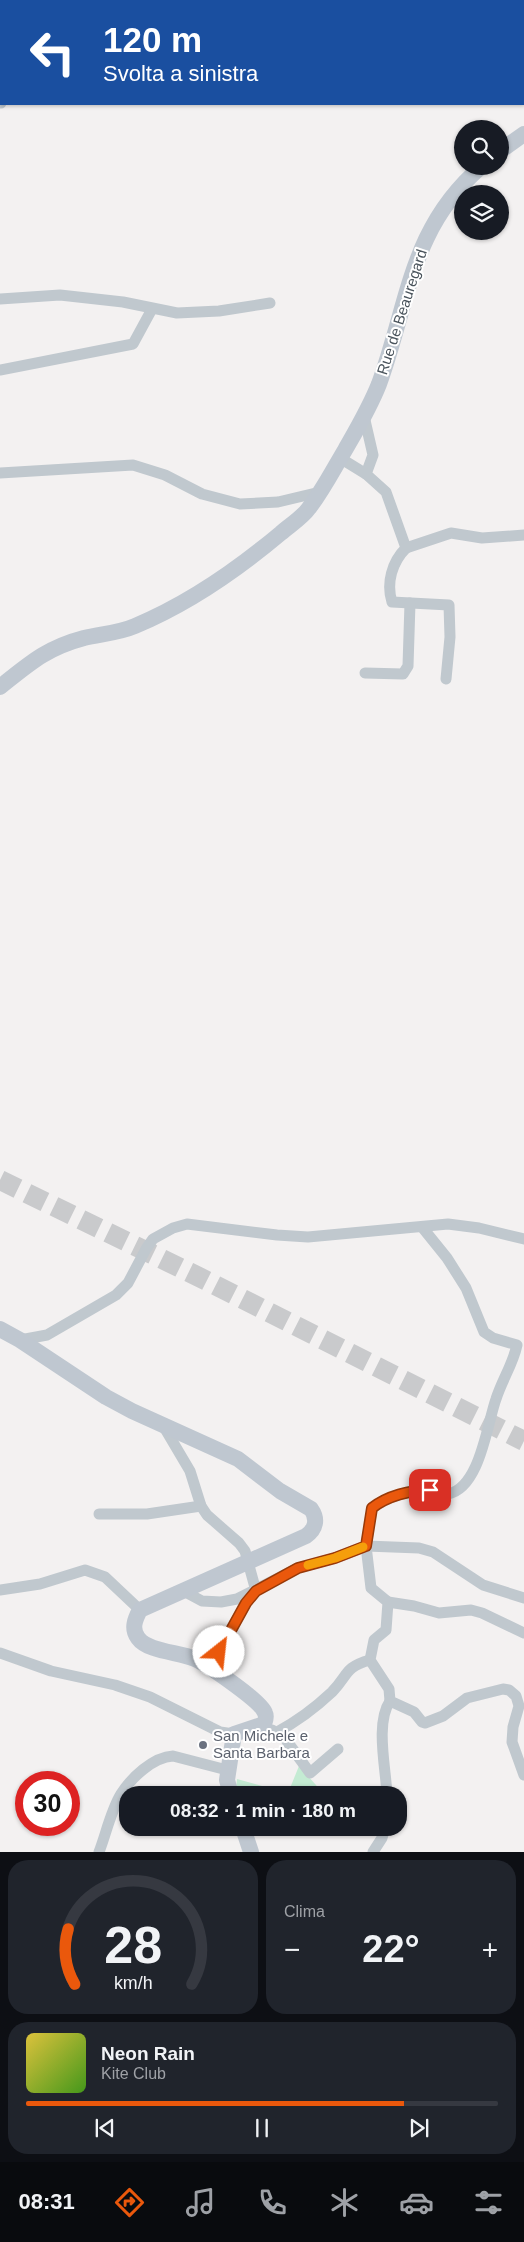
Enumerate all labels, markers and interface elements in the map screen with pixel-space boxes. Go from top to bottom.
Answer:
icon: left [20,20,85,85]
text: 120 m [103,20,202,59]
text: Svolta a sinistra [103,61,258,86]
map controls [454,120,509,240]
button: search [454,120,509,175]
button: layers [454,185,509,240]
street label: Rue de Beauregard [373,247,430,377]
pin [409,1469,451,1511]
icon: arrive [416,1476,444,1504]
position arrow [192,1625,244,1677]
place label: San Michele e Santa Barbara [213,1727,310,1761]
marker: San Michele e Santa Barbara [197,1739,209,1751]
speed limit sign: 30 [15,1771,80,1836]
text: 08:32 · 1 min · 180 m [170,1800,356,1821]
text: Clima [284,1903,325,1920]
text: 28 [104,1916,162,1974]
text: 22° [362,1928,420,1970]
text: − [284,1934,300,1965]
text: + [482,1934,498,1965]
text: km/h [114,1973,152,1993]
text: Neon Rain [101,2043,195,2064]
text: Kite Club [101,2065,166,2082]
icon: previous [91,2114,119,2142]
icon: pause [248,2114,276,2142]
icon: next [405,2114,433,2142]
icon: directions [112,2185,147,2220]
icon: music [183,2185,218,2220]
icon: phone [255,2185,290,2220]
icon: climate [327,2185,362,2220]
icon: car [399,2185,434,2220]
icon: filters [471,2185,506,2220]
text: 08:31 [18,2189,75,2214]

